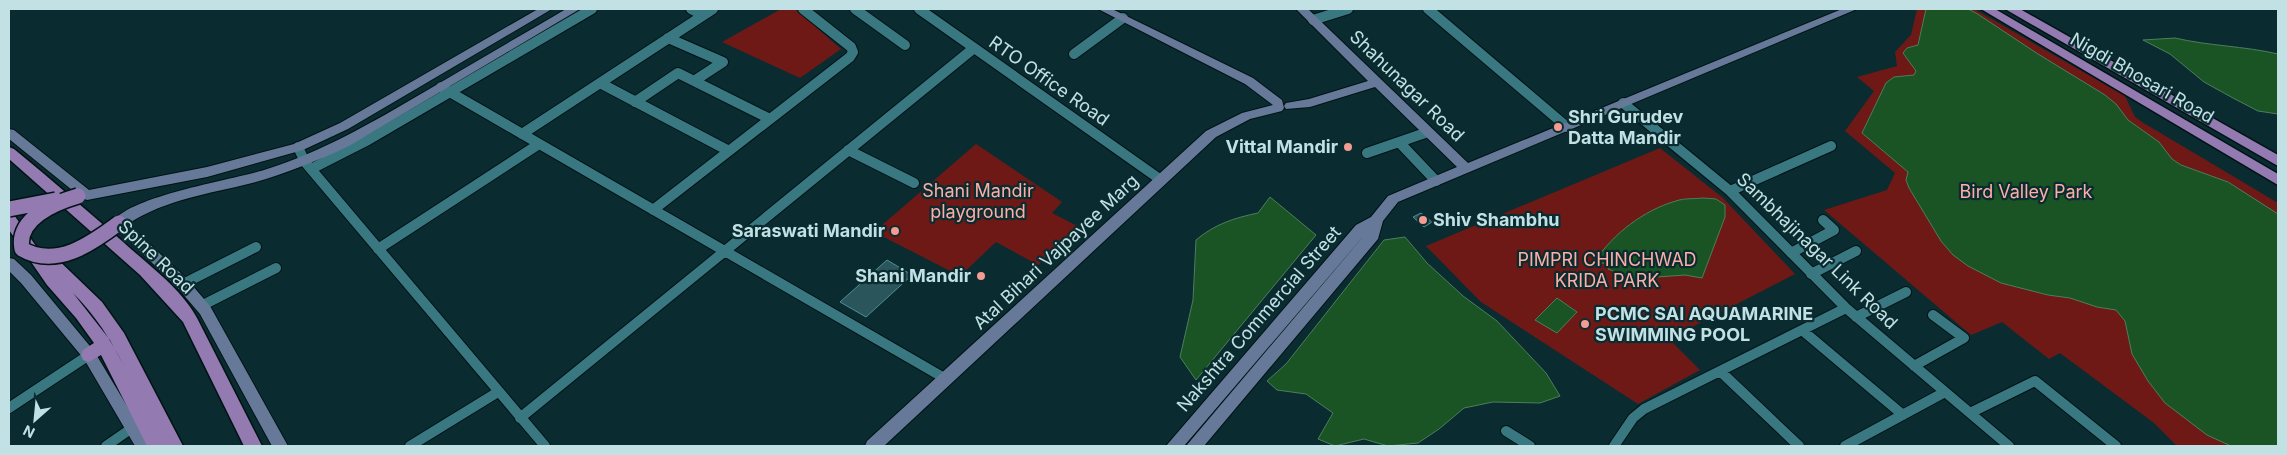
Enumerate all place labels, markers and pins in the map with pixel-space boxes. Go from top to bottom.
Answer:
place label: Shri Gurudev Datta Mandir [1568,106,1684,148]
marker: Shri Gurudev Datta Mandir [1552,121,1564,133]
place label: Vittal Mandir [1225,136,1338,157]
marker: Vittal Mandir [1342,141,1354,153]
place label: Shiv Shambhu [1433,209,1560,230]
marker: Shiv Shambhu [1417,214,1429,226]
place label: Saraswati Mandir [732,220,885,241]
marker: Saraswati Mandir [889,225,901,237]
place label: Shani Mandir [855,265,971,286]
marker: Shani Mandir [975,270,987,282]
place label: PCMC SAI AQUAMARINE SWIMMING POOL [1595,303,1813,345]
marker: PCMC SAI AQUAMARINE SWIMMING POOL [1579,318,1591,330]

